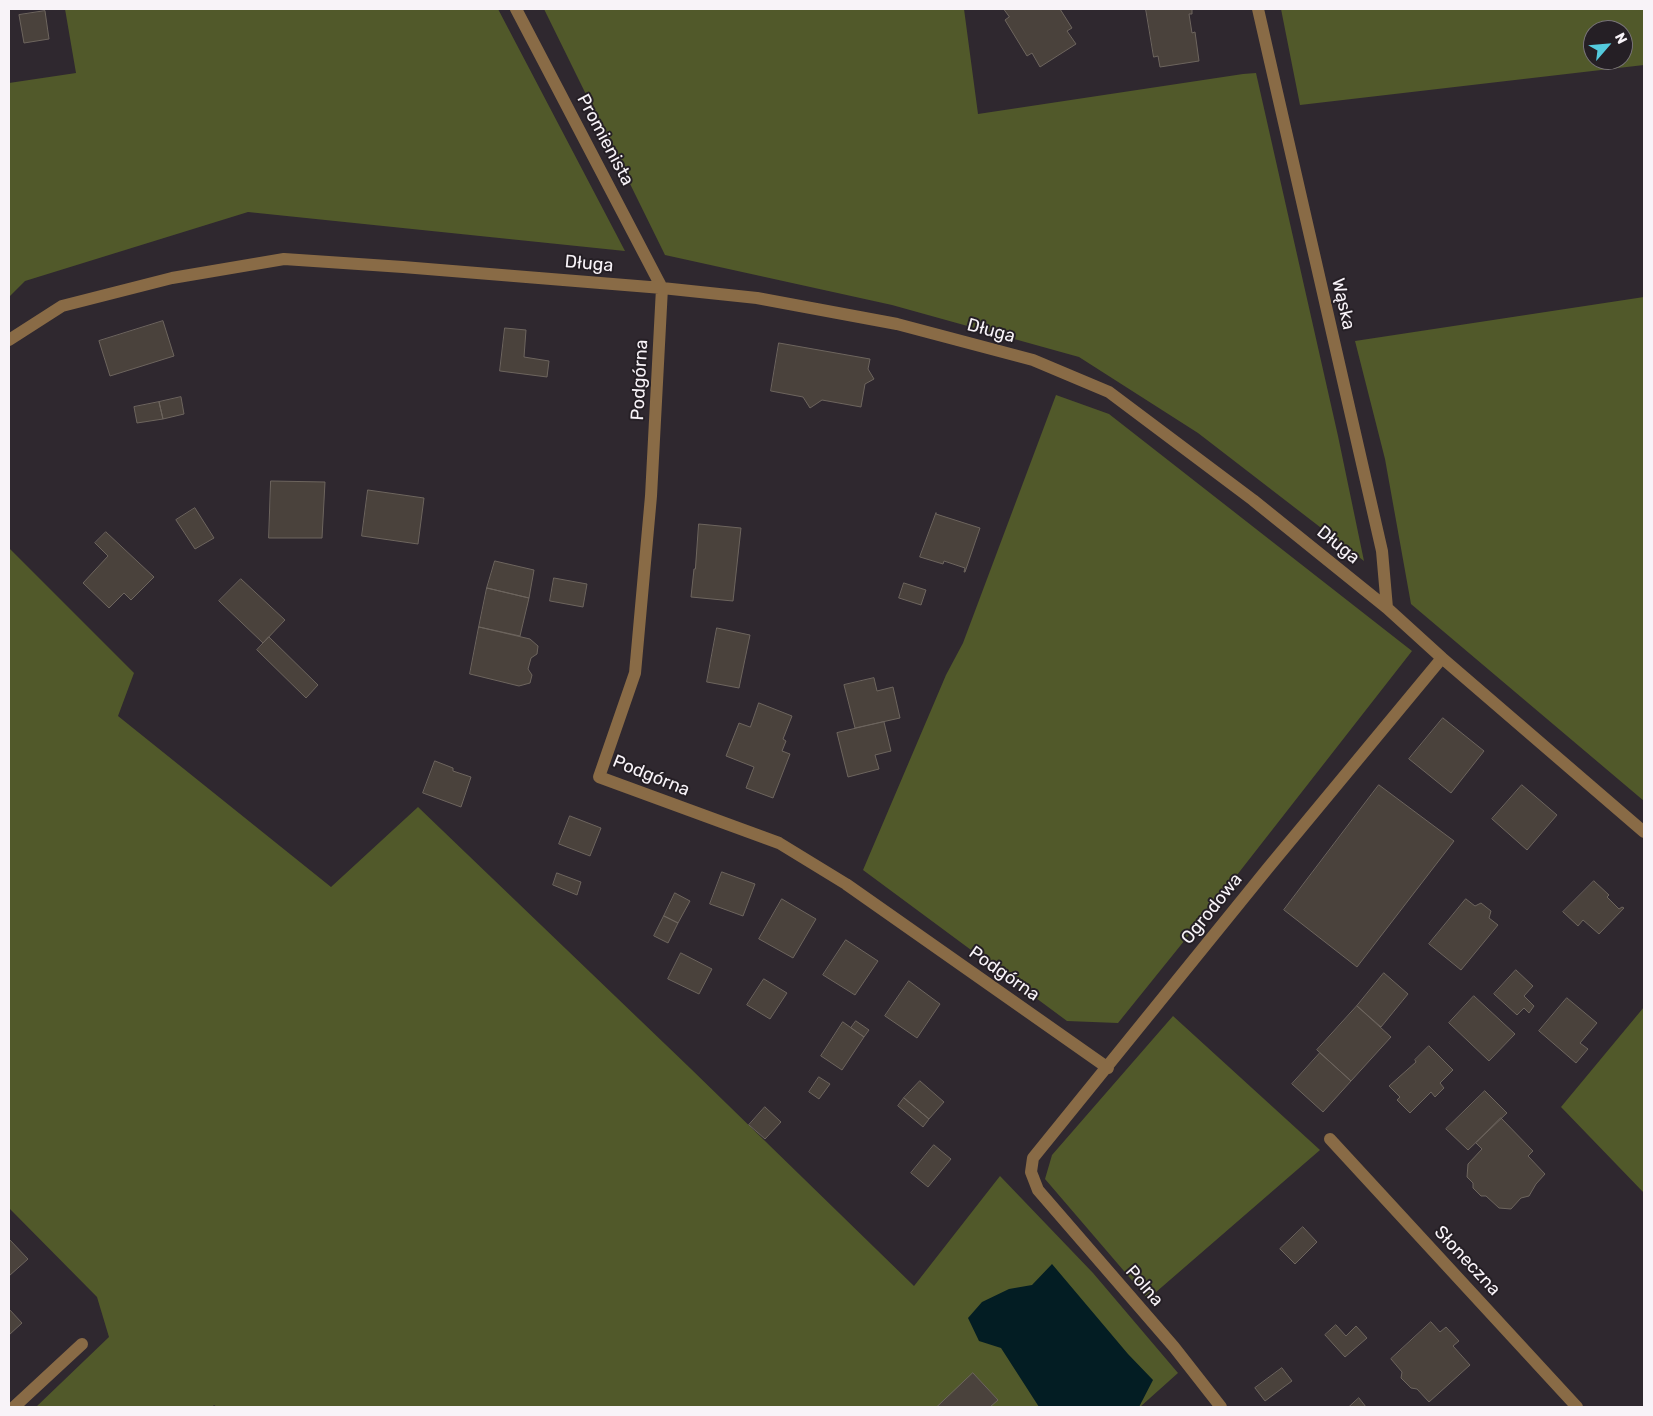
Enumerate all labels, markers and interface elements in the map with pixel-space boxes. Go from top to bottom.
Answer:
north arrow [1583,20,1633,70]
text: N [1611,30,1631,47]
street label: Promienista [572,91,638,189]
street label: Długa [564,251,614,277]
street label: Wąska [1327,276,1359,332]
street label: Długa [965,314,1017,348]
street label: Podgórna [627,339,653,421]
street label: Długa [1312,521,1364,569]
street label: Podgórna [609,751,693,801]
street label: Ogrodowa [1177,869,1247,949]
street label: Podgórna [965,942,1043,1006]
street label: Słoneczna [1429,1222,1505,1300]
street label: Polna [1120,1261,1168,1311]

